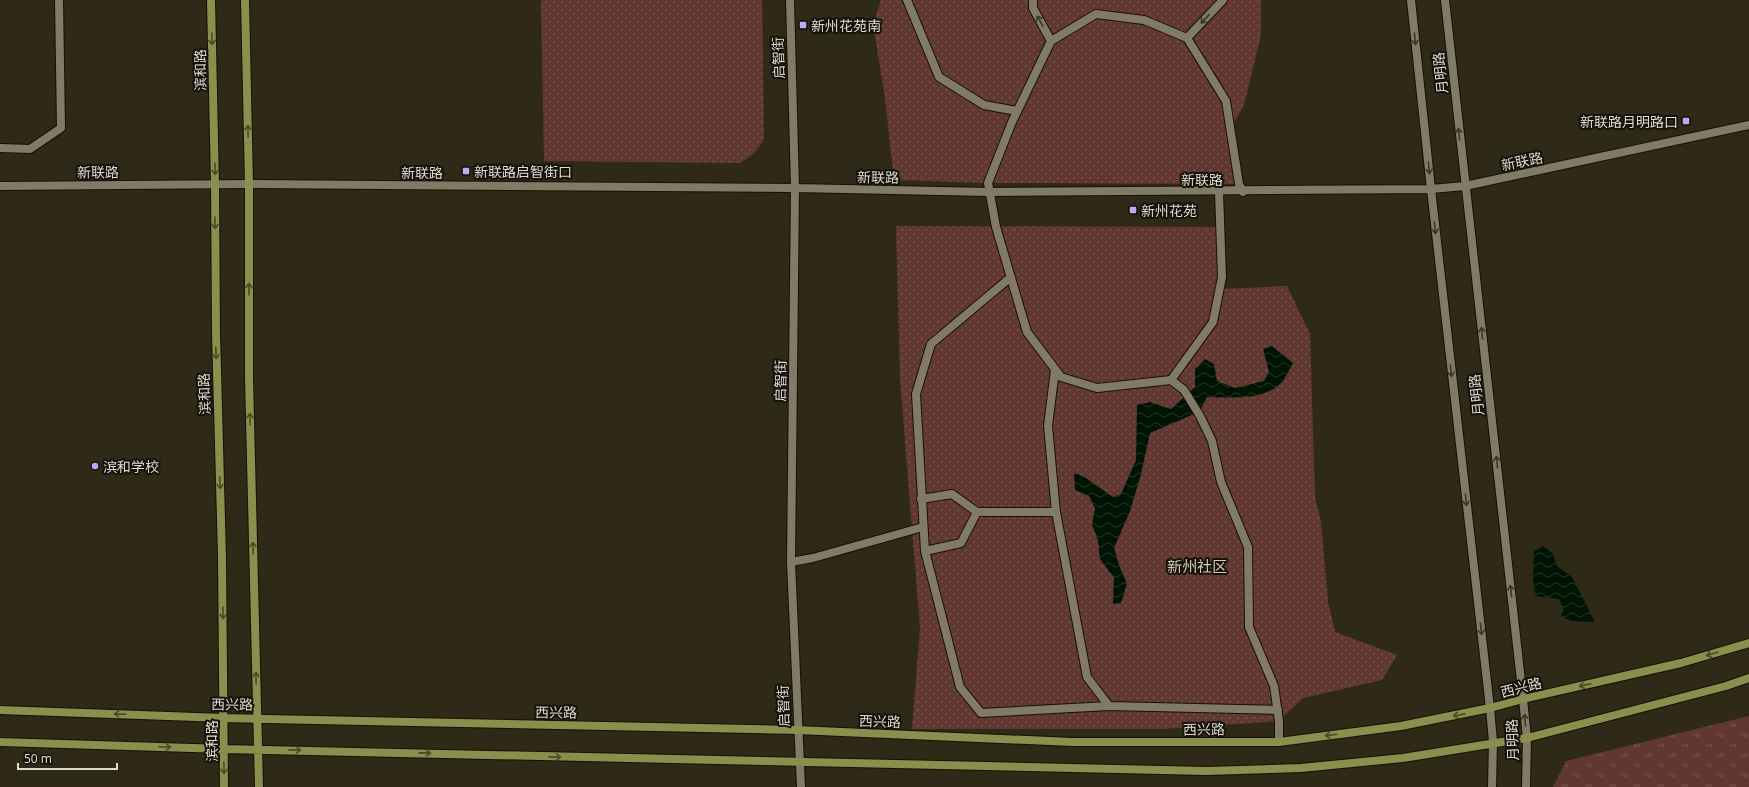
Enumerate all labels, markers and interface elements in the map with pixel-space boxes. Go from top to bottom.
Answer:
one-way arrow [1200,14,1210,24]
one-way arrow [1036,15,1044,27]
place label: 新州花苑南 [811,16,881,35]
marker: 新州花苑南 [798,20,808,30]
one-way arrow [208,32,216,45]
one-way arrow [1411,32,1419,45]
street label: 启智街 [768,37,788,79]
street label: 滨和路 [190,49,210,91]
street label: 月明路 [1428,51,1452,95]
place label: 新联路月明路口 [1580,112,1678,131]
marker: 新联路月明路口 [1681,116,1691,126]
one-way arrow [244,125,251,138]
one-way arrow [1456,128,1463,141]
street label: 新联路 [1499,147,1545,175]
one-way arrow [1425,161,1432,174]
street label: 新联路 [77,162,119,182]
one-way arrow [211,162,219,175]
place label: 新联路启智街口 [474,162,572,181]
street label: 新联路 [401,163,443,182]
marker: 新联路启智街口 [461,166,471,176]
street label: 新联路 [857,167,899,187]
street label: 新联路 [1181,170,1223,189]
place label: 新州花苑 [1141,201,1197,220]
marker: 新州花苑 [1128,205,1138,215]
one-way arrow [211,216,219,229]
one-way arrow [1431,221,1439,234]
one-way arrow [245,283,253,296]
one-way arrow [1478,326,1486,339]
one-way arrow [212,346,220,359]
street label: 启智街 [770,360,790,402]
one-way arrow [1448,364,1455,377]
street label: 滨和路 [194,373,214,415]
street label: 月明路 [1464,373,1488,417]
one-way arrow [246,413,254,426]
one-way arrow [1493,456,1500,469]
place label: 滨和学校 [103,457,159,476]
marker: 滨和学校 [90,461,100,471]
one-way arrow [216,476,224,489]
one-way arrow [1462,493,1470,506]
one-way arrow [249,542,257,555]
district label: 新州社区 [1167,556,1227,576]
one-way arrow [1507,585,1515,598]
one-way arrow [219,606,227,619]
one-way arrow [1477,623,1485,636]
one-way arrow [1705,651,1718,658]
one-way arrow [253,672,260,685]
street label: 西兴路 [1498,673,1544,701]
one-way arrow [1579,681,1592,689]
street label: 启智街 [773,685,793,727]
street label: 西兴路 [211,694,253,714]
street label: 西兴路 [535,702,577,722]
one-way arrow [114,710,127,718]
street label: 西兴路 [859,711,901,731]
one-way arrow [1453,711,1466,719]
one-way arrow [1522,714,1529,727]
street label: 西兴路 [1183,719,1225,739]
street label: 月明路 [1502,719,1522,761]
street label: 滨和路 [202,720,221,762]
one-way arrow [1325,731,1338,739]
one-way arrow [158,743,171,751]
scale bar [18,745,117,771]
one-way arrow [288,747,301,754]
text: 50 m [24,750,52,767]
one-way arrow [418,750,431,757]
one-way arrow [548,753,561,760]
one-way arrow [220,761,228,774]

